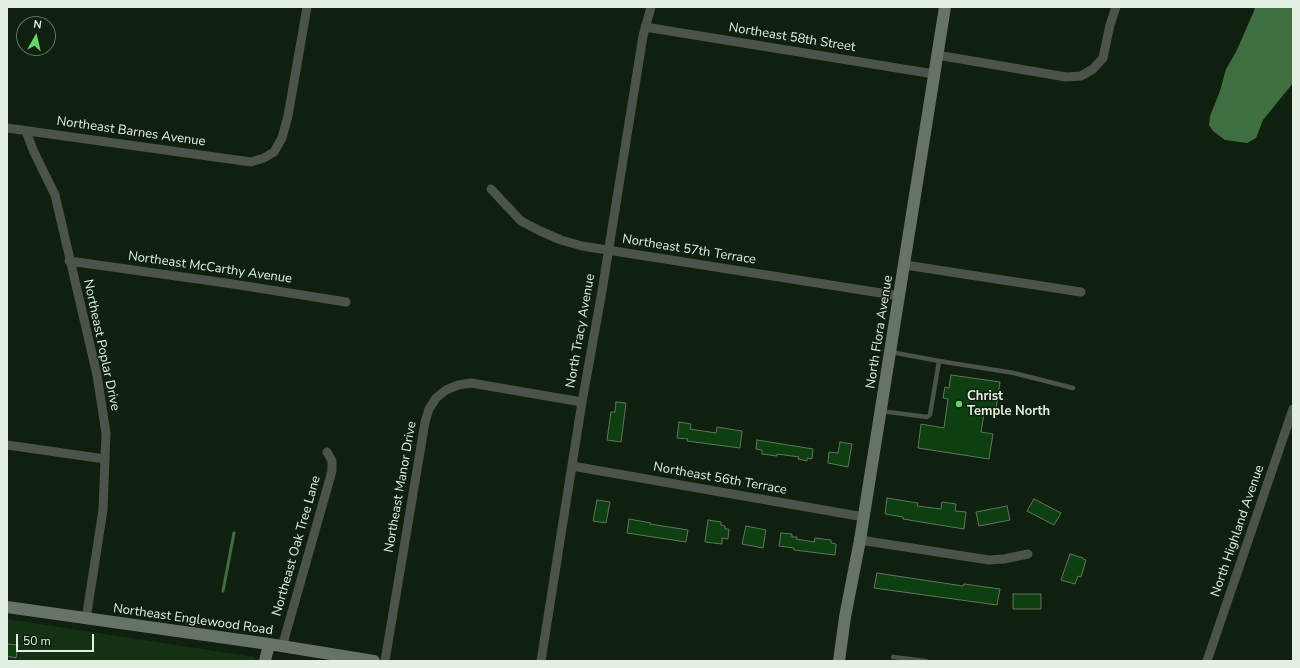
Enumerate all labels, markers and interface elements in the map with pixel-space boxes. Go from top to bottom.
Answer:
north arrow [16,16,56,56]
text: N [32,17,43,33]
street label: Northeast 58th Street [728,20,856,56]
street label: Northeast Barnes Avenue [56,114,206,150]
street label: Northeast 57th Terrace [621,232,757,268]
street label: Northeast McCarthy Avenue [127,249,293,287]
street label: North Tracy Avenue [563,273,599,389]
street label: North Flora Avenue [863,274,897,390]
street label: Northeast Poplar Drive [79,278,123,412]
place label: Christ Temple North [967,389,1050,420]
marker: Christ Temple North [954,399,964,409]
street label: Northeast Manor Drive [382,420,420,554]
street label: Northeast 56th Terrace [652,460,788,498]
street label: North Highland Avenue [1208,463,1268,599]
street label: Northeast Oak Tree Lane [269,474,325,618]
street label: Northeast Englewood Road [112,601,274,639]
scale bar [18,626,96,652]
text: 50 m [23,633,51,649]

